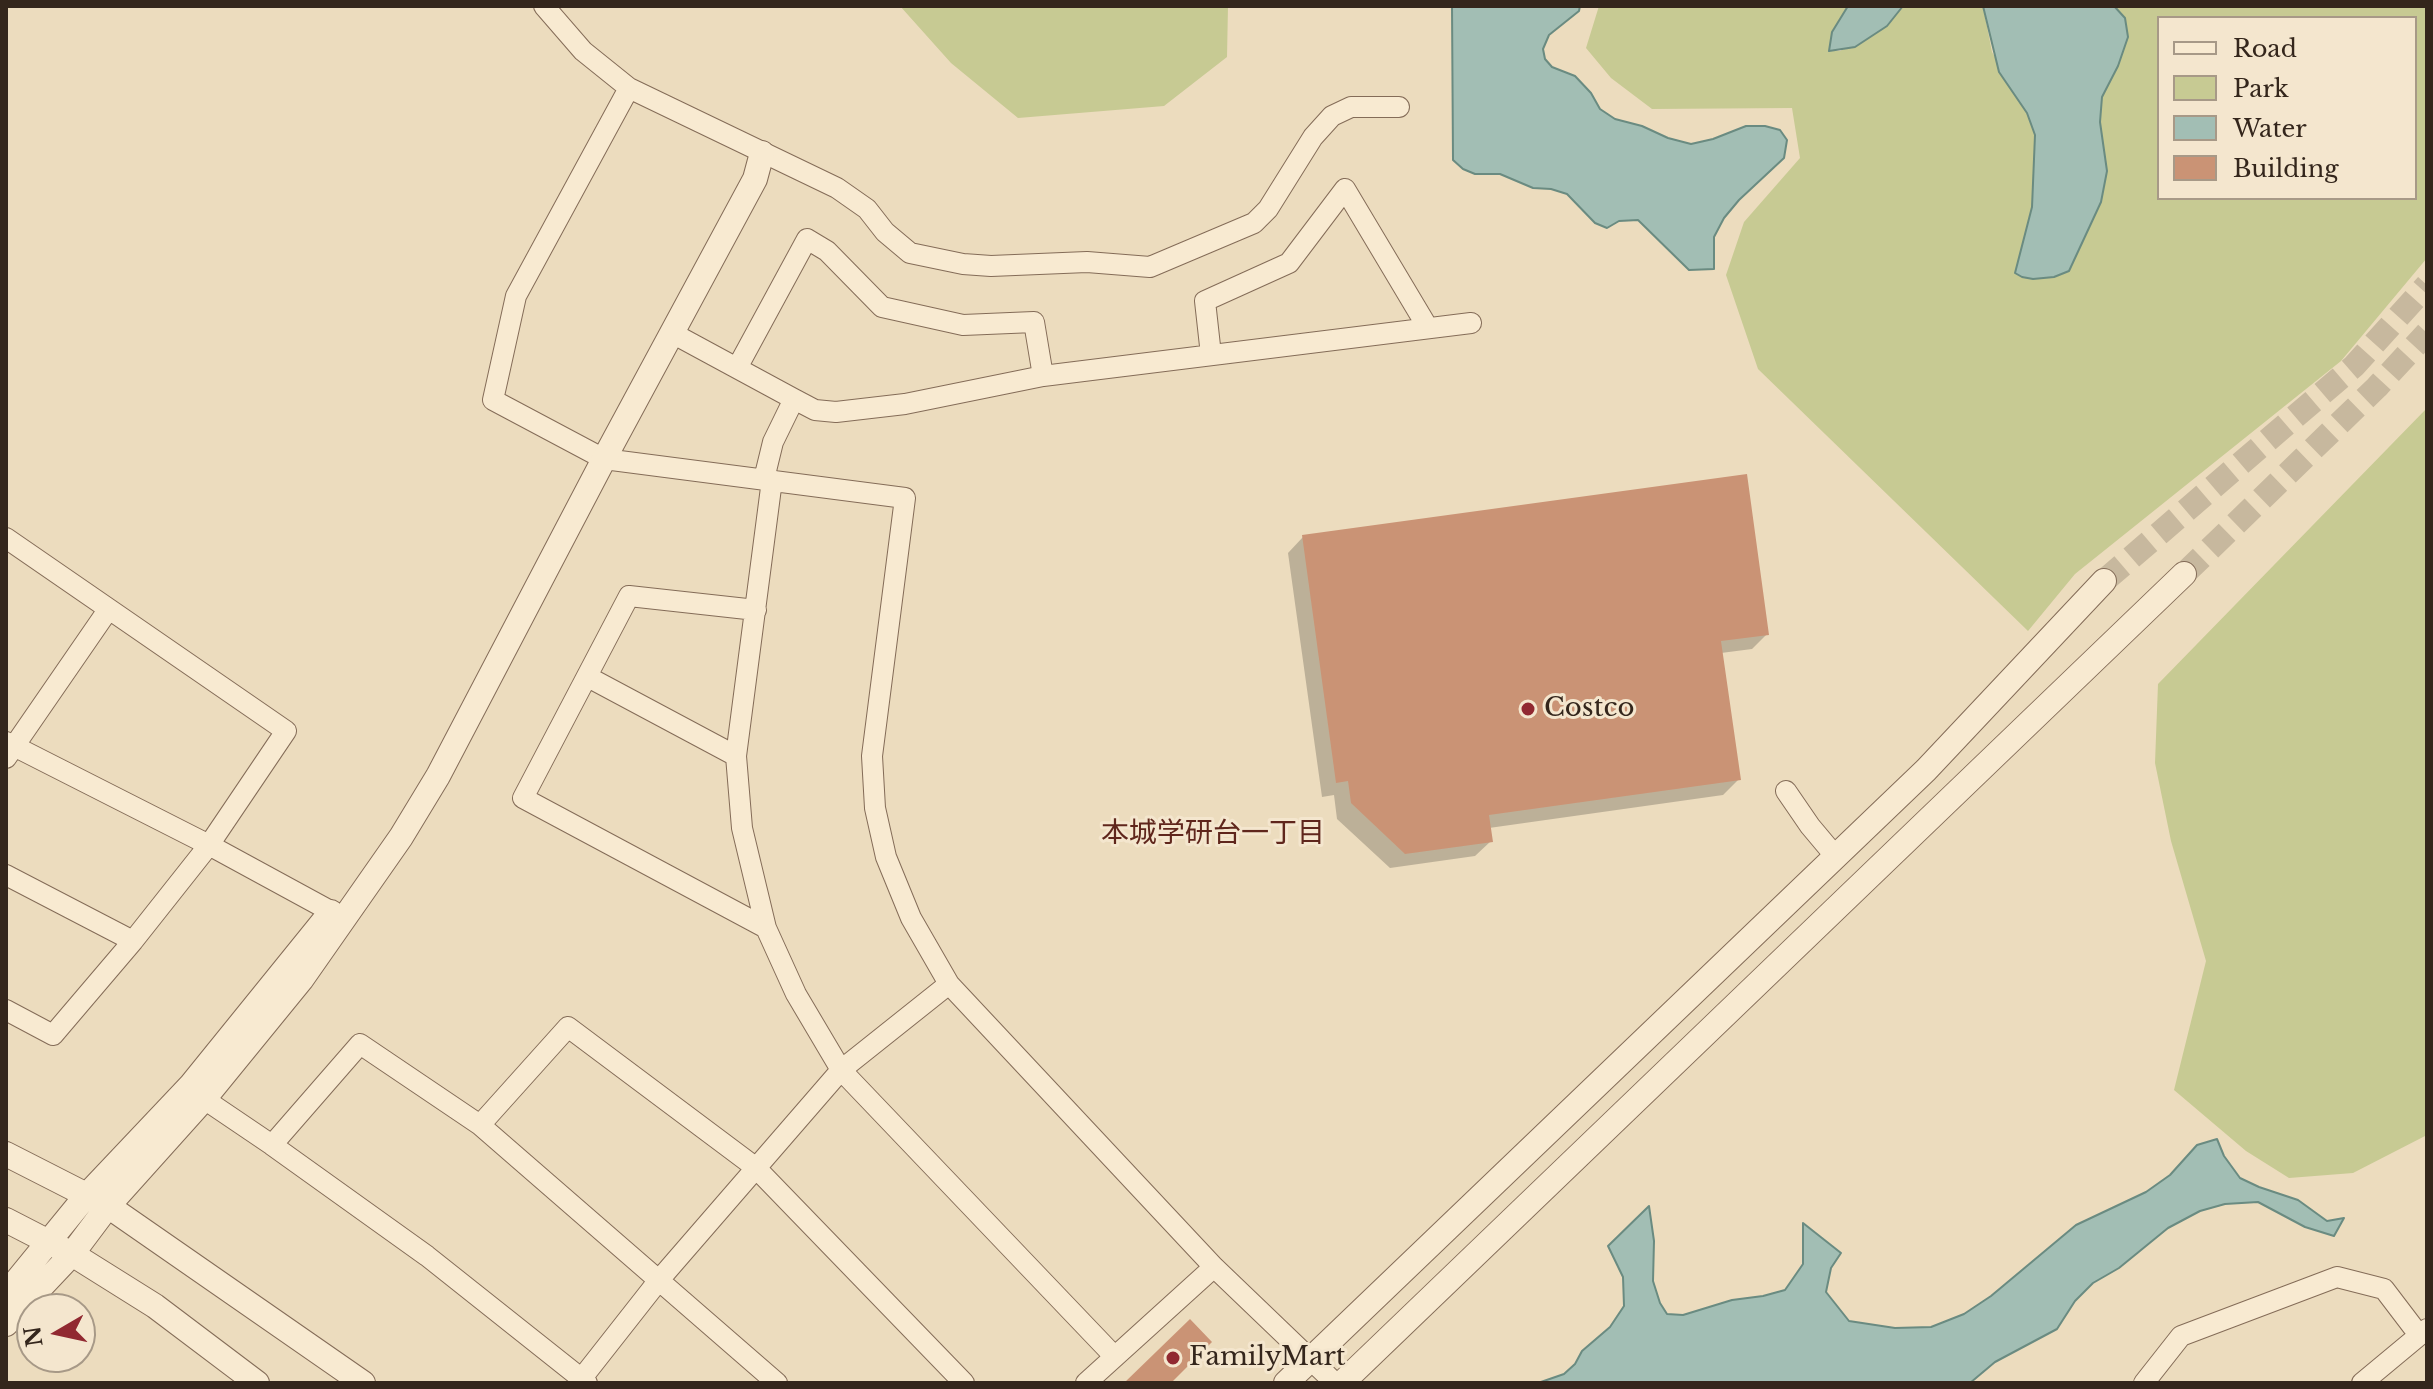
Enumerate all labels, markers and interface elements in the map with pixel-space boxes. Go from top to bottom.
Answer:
legend [2157,16,2417,200]
text: Road [2233,34,2297,63]
text: Park [2233,74,2289,103]
text: Water [2233,114,2307,143]
text: Building [2233,154,2339,183]
place label: Costco [1544,693,1634,725]
marker: Costco [1519,700,1537,718]
district label: 本城学研台一丁目 [1101,817,1325,851]
north arrow [16,1293,96,1373]
text: N [19,1324,49,1349]
place label: FamilyMart [1189,1342,1346,1374]
marker: FamilyMart [1164,1349,1182,1367]

